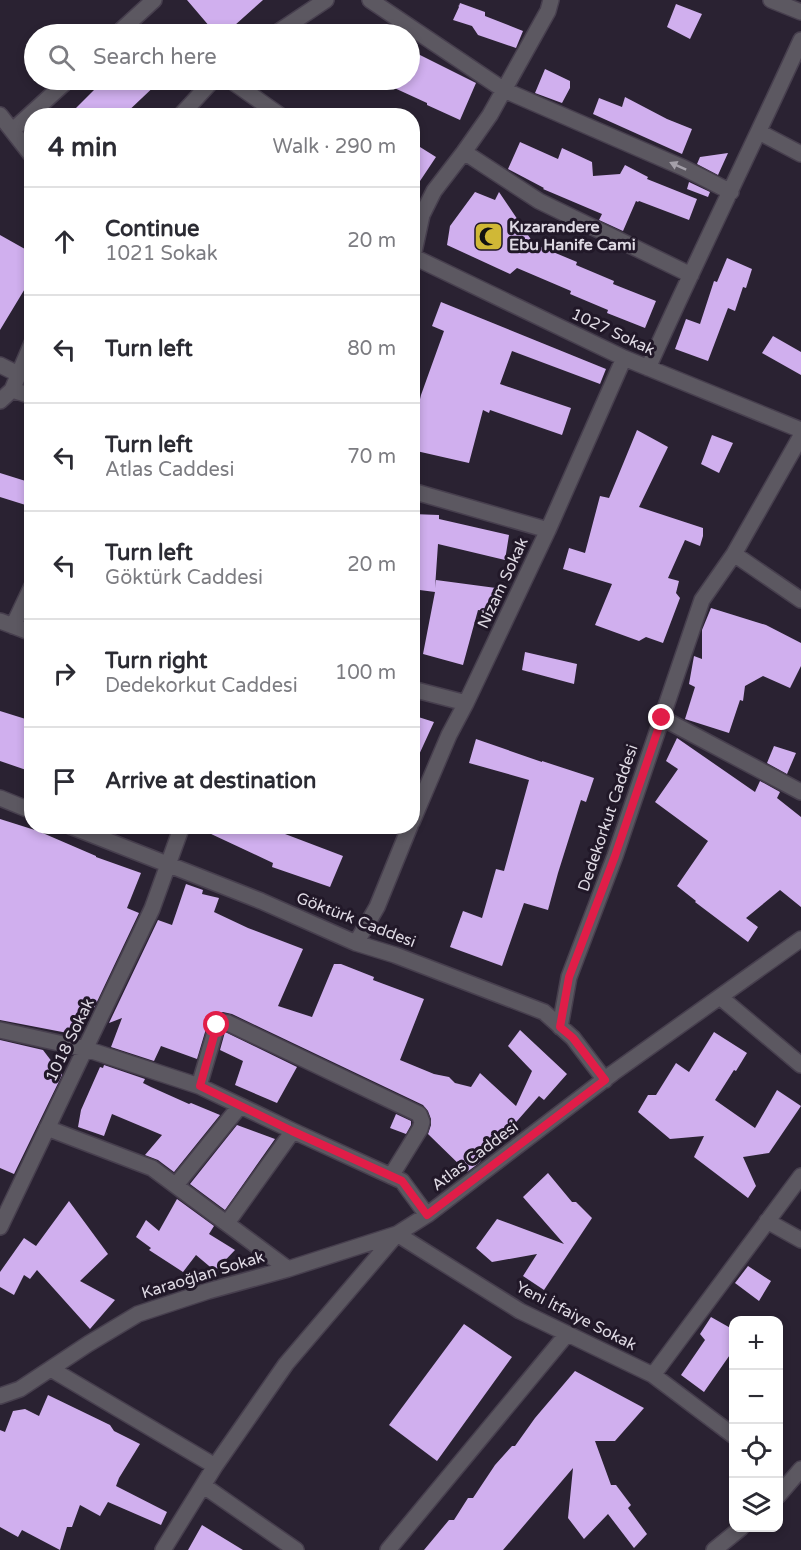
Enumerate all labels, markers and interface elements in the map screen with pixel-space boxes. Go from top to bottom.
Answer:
search box [24,24,420,90]
icon: search [45,41,78,74]
text: Search here [93,44,217,70]
text: 4 min [48,132,117,163]
text: Walk · 290 m [273,135,396,159]
one-way arrow [669,161,687,171]
text: Continue [105,216,200,242]
place label: Kızarandere Ebu Hanife Cami [509,217,636,255]
mosque icon: Kızarandere Ebu Hanife Cami [472,220,504,252]
icon: ahead [48,225,81,258]
text: 20 m [347,229,396,253]
text: 1021 Sokak [105,242,218,266]
street label: 1027 Sokak [568,304,658,360]
icon: left [48,333,81,366]
text: Turn left [105,336,193,362]
text: 80 m [347,337,396,361]
text: Turn left [105,432,193,458]
icon: left [48,441,81,474]
text: 70 m [347,445,396,469]
text: Atlas Caddesi [105,458,234,482]
street label: Nizam Sokak [473,534,533,632]
text: Turn left [105,540,193,566]
icon: left [48,549,81,582]
text: 20 m [347,553,396,577]
text: Göktürk Caddesi [105,566,263,590]
text: Turn right [105,648,207,674]
icon: right [48,657,81,690]
text: 100 m [335,661,396,685]
text: Dedekorkut Caddesi [105,674,298,698]
route end [648,704,674,730]
street label: Dedekorkut Caddesi [573,742,643,894]
icon: arrive [48,765,81,798]
text: Arrive at destination [105,768,316,794]
street label: Göktürk Caddesi [293,888,419,952]
street label: 1018 Sokak [41,995,99,1085]
route start [203,1011,229,1037]
street label: Atlas Caddesi [428,1117,522,1195]
street label: Karaoğlan Sokak [139,1247,267,1303]
street label: Yeni İtfaiye Sokak [512,1277,640,1355]
map controls [729,1316,783,1532]
button: + [729,1316,783,1370]
button: − [729,1370,783,1424]
button: locate [729,1424,783,1478]
button: layers [729,1478,783,1532]

